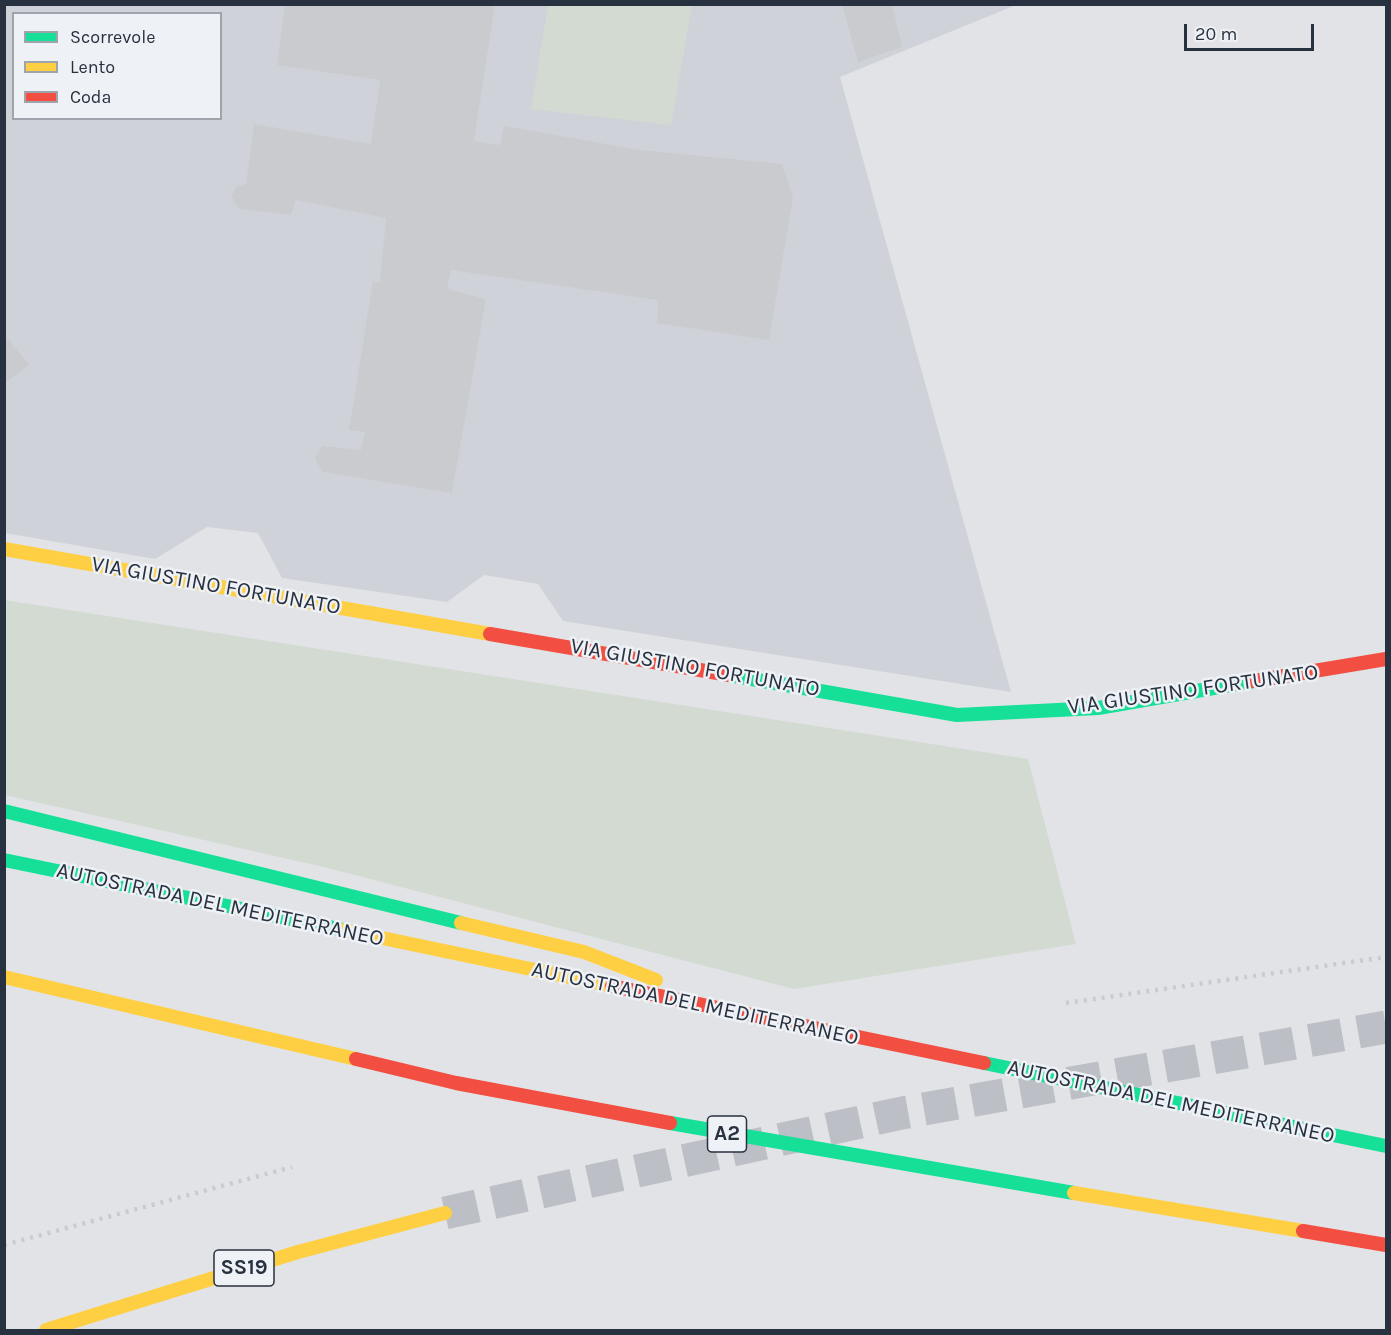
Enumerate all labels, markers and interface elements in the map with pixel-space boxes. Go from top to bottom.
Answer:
legend [12,12,222,120]
scale bar [1187,12,1318,50]
text: 20 m [1195,23,1237,45]
text: Scorrevole [70,26,155,48]
text: Lento [70,56,115,78]
text: Coda [70,86,111,108]
street label: VIA GIUSTINO FORTUNATO [89,551,343,621]
street label: VIA GIUSTINO FORTUNATO [568,633,822,703]
street label: VIA GIUSTINO FORTUNATO [1066,659,1320,721]
street label: AUTOSTRADA DEL MEDITERRANEO [54,857,386,953]
street label: AUTOSTRADA DEL MEDITERRANEO [529,956,861,1052]
street label: AUTOSTRADA DEL MEDITERRANEO [1005,1054,1337,1150]
road number: A2 [708,1116,746,1152]
road number: SS19 [214,1250,274,1286]

